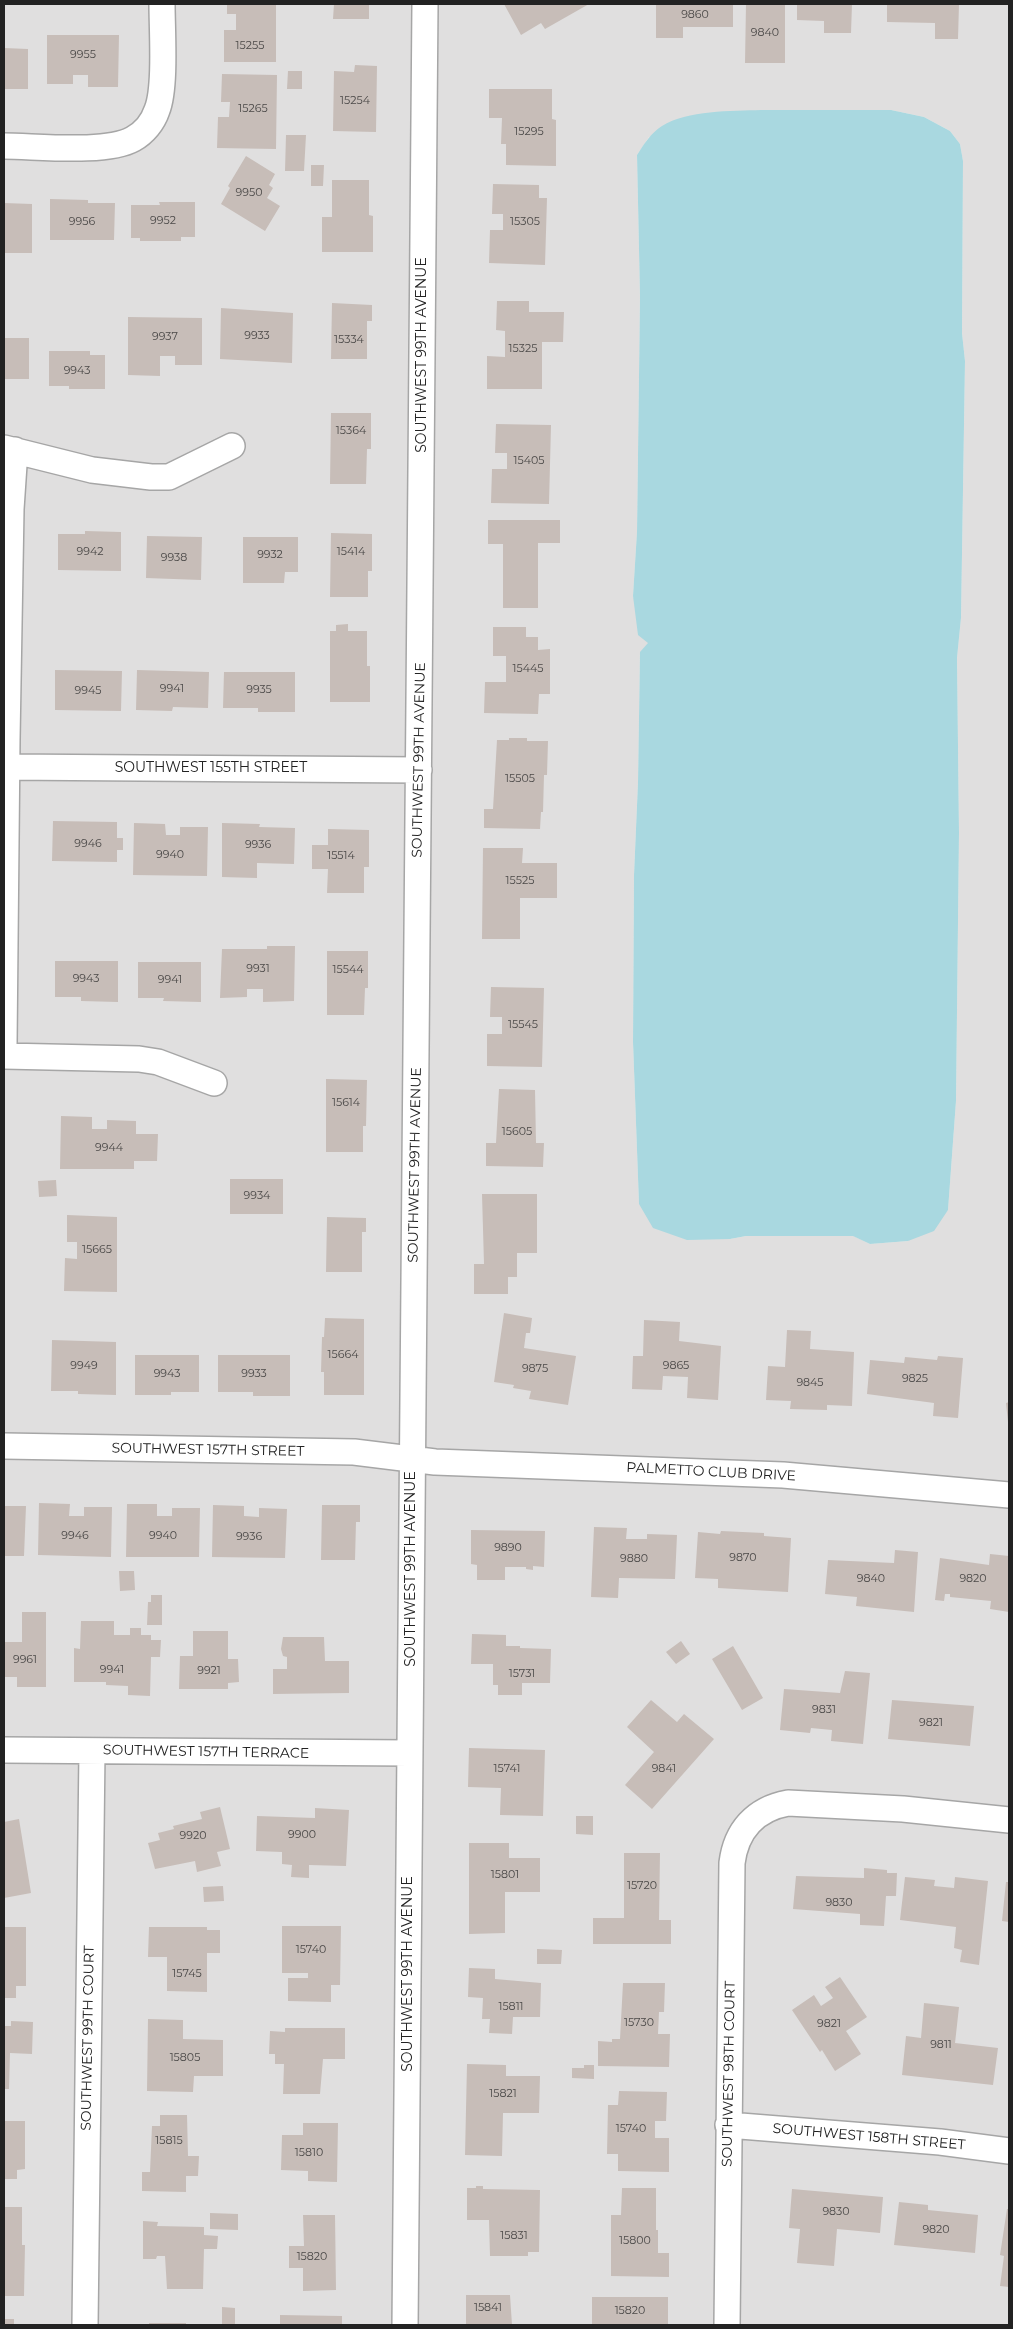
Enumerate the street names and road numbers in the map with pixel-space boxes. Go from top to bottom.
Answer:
street label: SOUTHWEST 99TH AVENUE [414,257,430,453]
street label: SOUTHWEST 99TH AVENUE [409,662,429,858]
street label: SOUTHWEST 155TH STREET [115,760,307,776]
street label: SOUTHWEST 99TH AVENUE [405,1067,425,1263]
street label: SOUTHWEST 157TH STREET [111,1440,305,1460]
street label: PALMETTO CLUB DRIVE [626,1459,796,1485]
street label: SOUTHWEST 99TH AVENUE [403,1471,419,1667]
street label: SOUTHWEST 157TH TERRACE [103,1742,309,1762]
street label: SOUTHWEST 99TH AVENUE [400,1876,416,2072]
street label: SOUTHWEST 99TH COURT [78,1945,98,2131]
street label: SOUTHWEST 98TH COURT [719,1981,739,2167]
street label: SOUTHWEST 158TH STREET [772,2120,966,2154]

